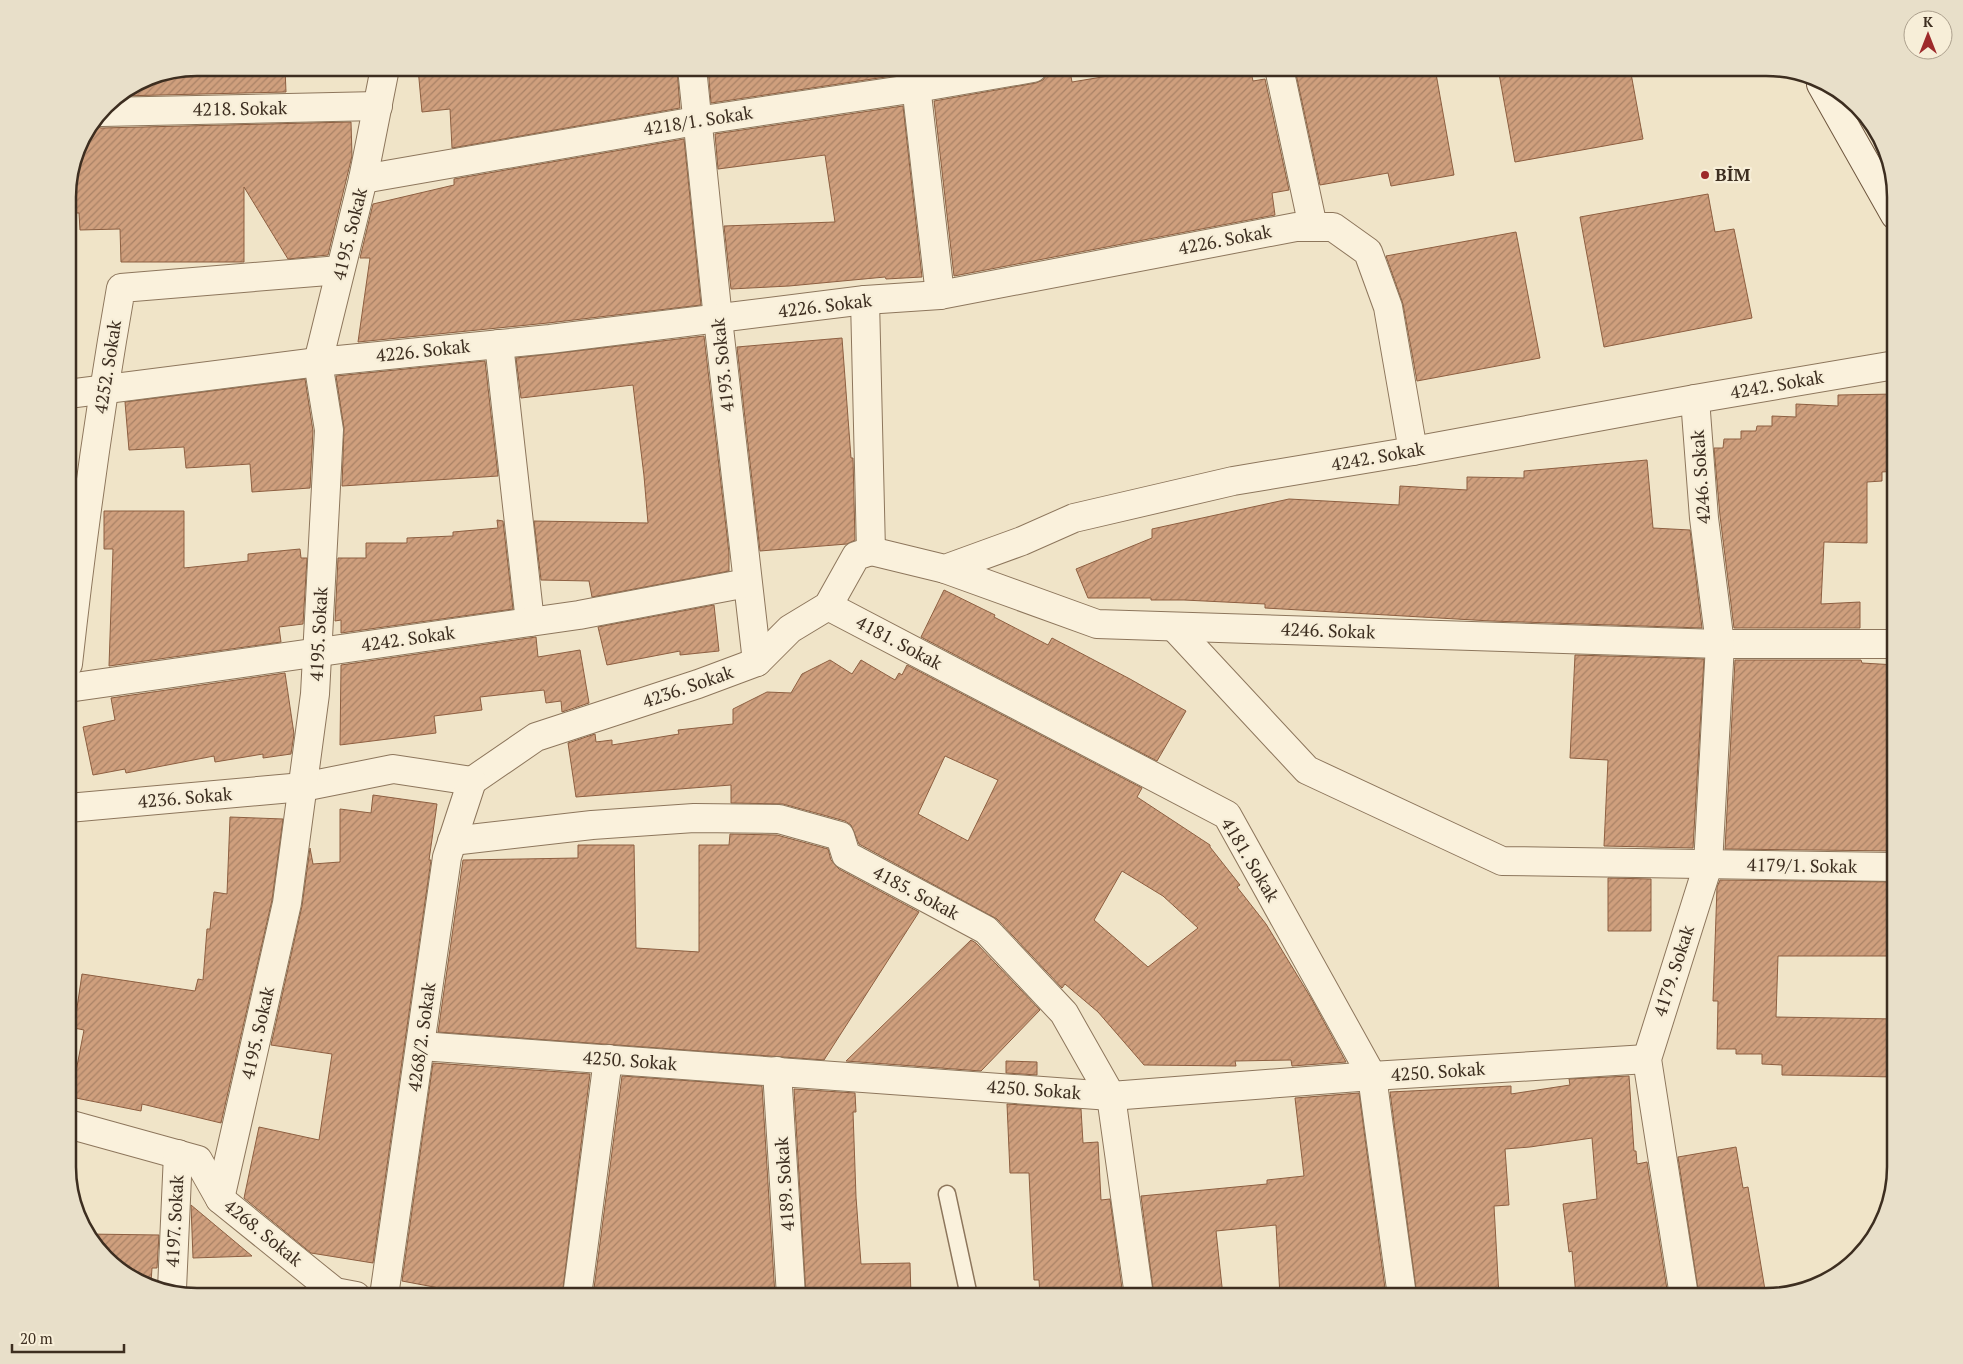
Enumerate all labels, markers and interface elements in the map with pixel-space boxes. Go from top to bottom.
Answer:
north arrow [1903,10,1953,60]
text: K [1923,12,1933,31]
street label: 4218. Sokak [193,95,288,121]
street label: 4218/1. Sokak [642,99,755,140]
place label: BİM [1715,162,1750,186]
marker: BİM [1699,169,1711,181]
street label: 4195. Sokak [326,184,372,282]
street label: 4226. Sokak [1176,218,1274,260]
street label: 4226. Sokak [777,287,874,323]
street label: 4193. Sokak [705,316,739,413]
street label: 4252. Sokak [88,318,126,415]
street label: 4226. Sokak [375,333,472,367]
street label: 4242. Sokak [1728,364,1826,404]
street label: 4246. Sokak [1685,428,1715,525]
street label: 4242. Sokak [1329,436,1427,476]
street label: 4195. Sokak [304,586,332,682]
street label: 4181. Sokak [852,609,947,675]
street label: 4246. Sokak [1280,616,1376,644]
street label: 4242. Sokak [359,619,457,656]
street label: 4236. Sokak [639,659,737,713]
street label: 4236. Sokak [137,781,234,813]
street label: 4181. Sokak [1216,813,1286,907]
street label: 4179/1. Sokak [1747,852,1858,878]
street label: 4185. Sokak [869,859,964,925]
street label: 4179. Sokak [1647,921,1699,1019]
street label: 4268/2. Sokak [401,980,441,1093]
street label: 4195. Sokak [235,983,279,1081]
street label: 4250. Sokak [582,1045,679,1075]
street label: 4250. Sokak [1390,1056,1487,1086]
street label: 4250. Sokak [986,1074,1083,1104]
street label: 4189. Sokak [769,1135,799,1232]
street label: 4197. Sokak [160,1173,188,1268]
street label: 4268. Sokak [219,1193,308,1272]
scale bar [12,1322,125,1354]
text: 20 m [20,1328,53,1348]

